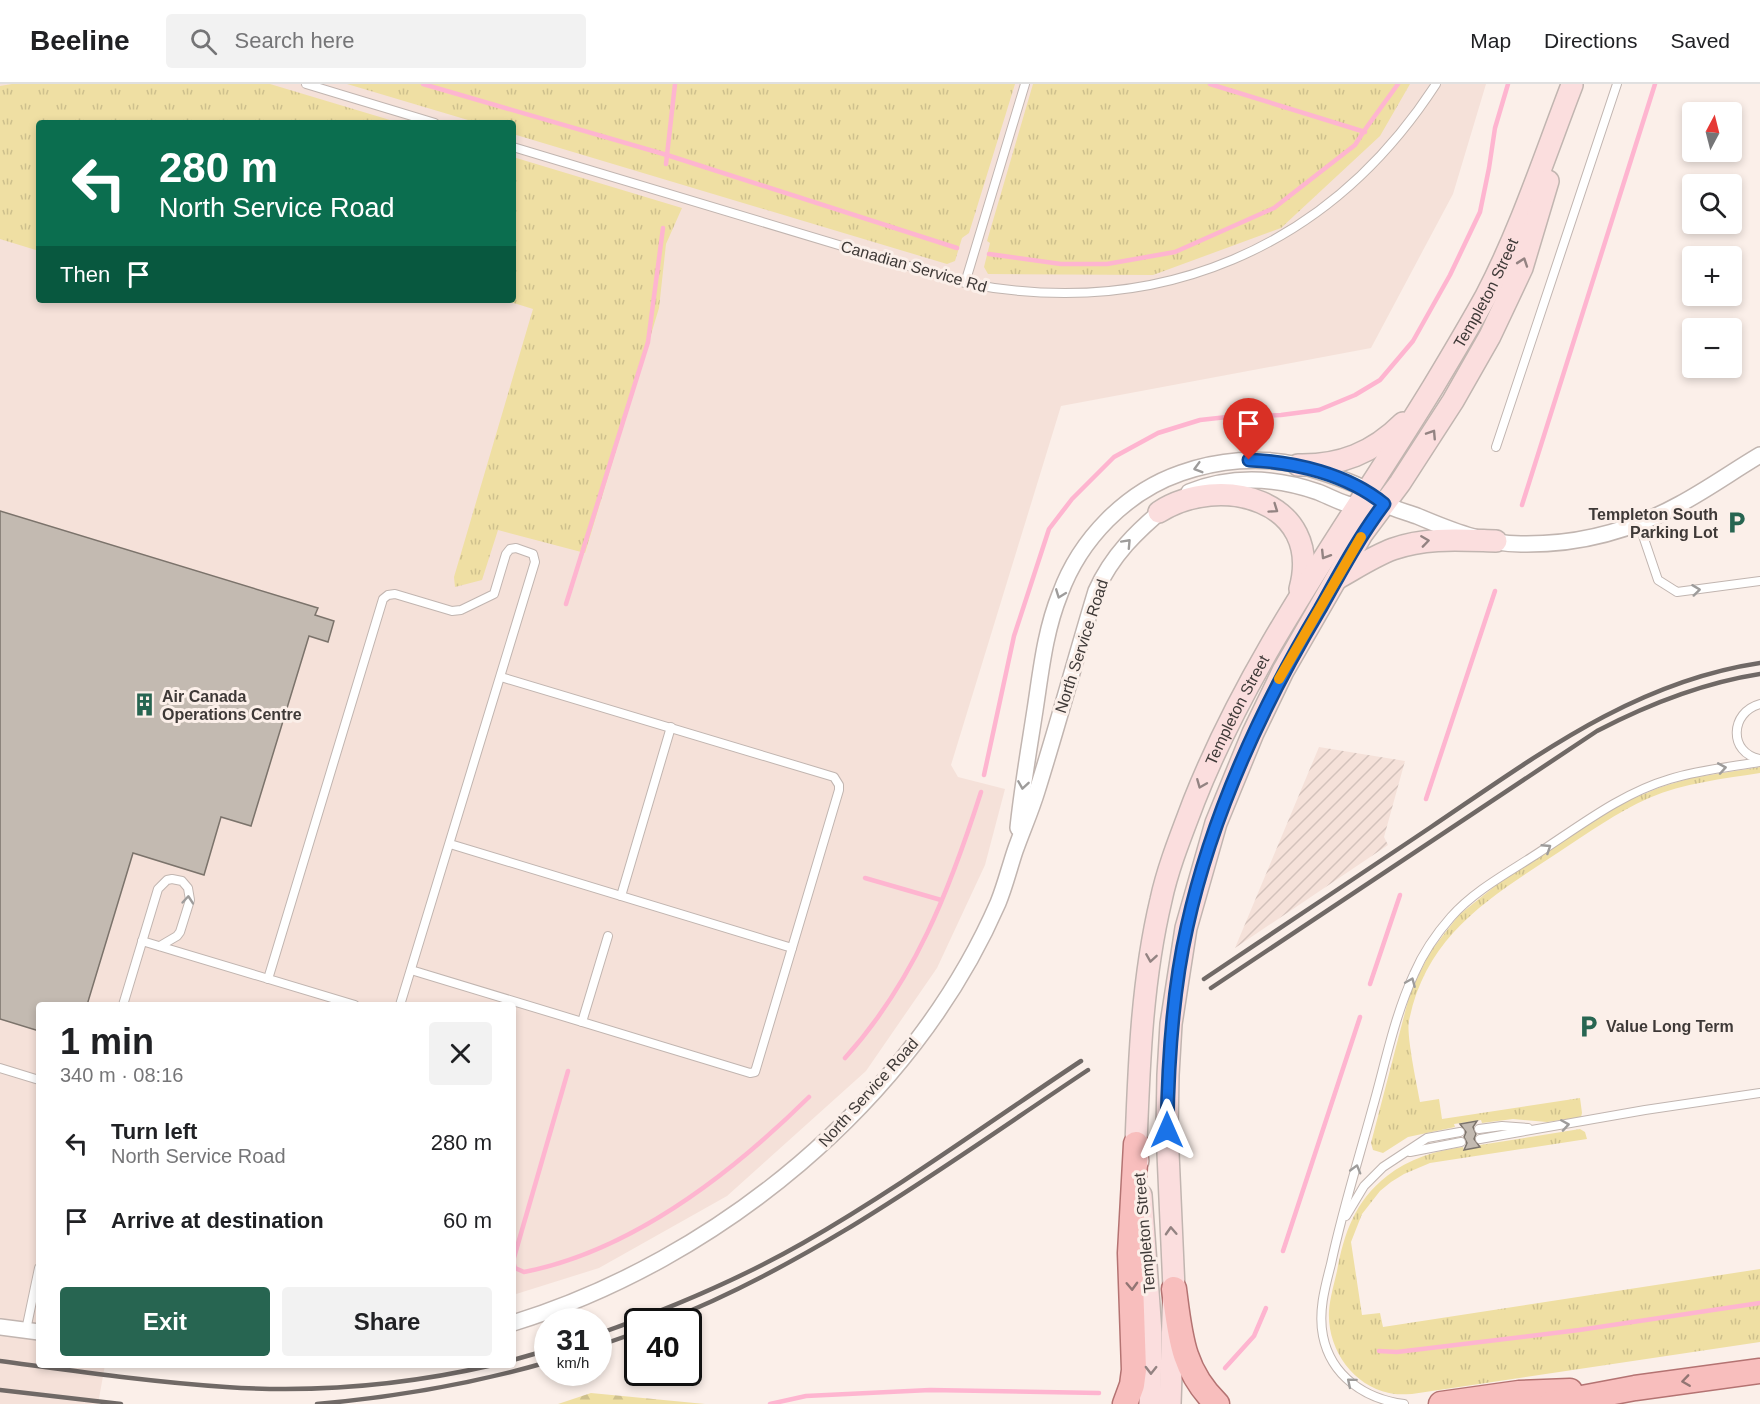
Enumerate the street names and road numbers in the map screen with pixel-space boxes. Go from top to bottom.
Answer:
street label: Templeton Street [1450,235,1521,351]
street label: Canadian Service Rd [839,237,989,295]
street label: North Service Road [1052,577,1111,715]
street label: Templeton Street [1202,652,1273,768]
street label: North Service Road [815,1035,921,1150]
street label: Templeton Street [1131,1171,1158,1294]

